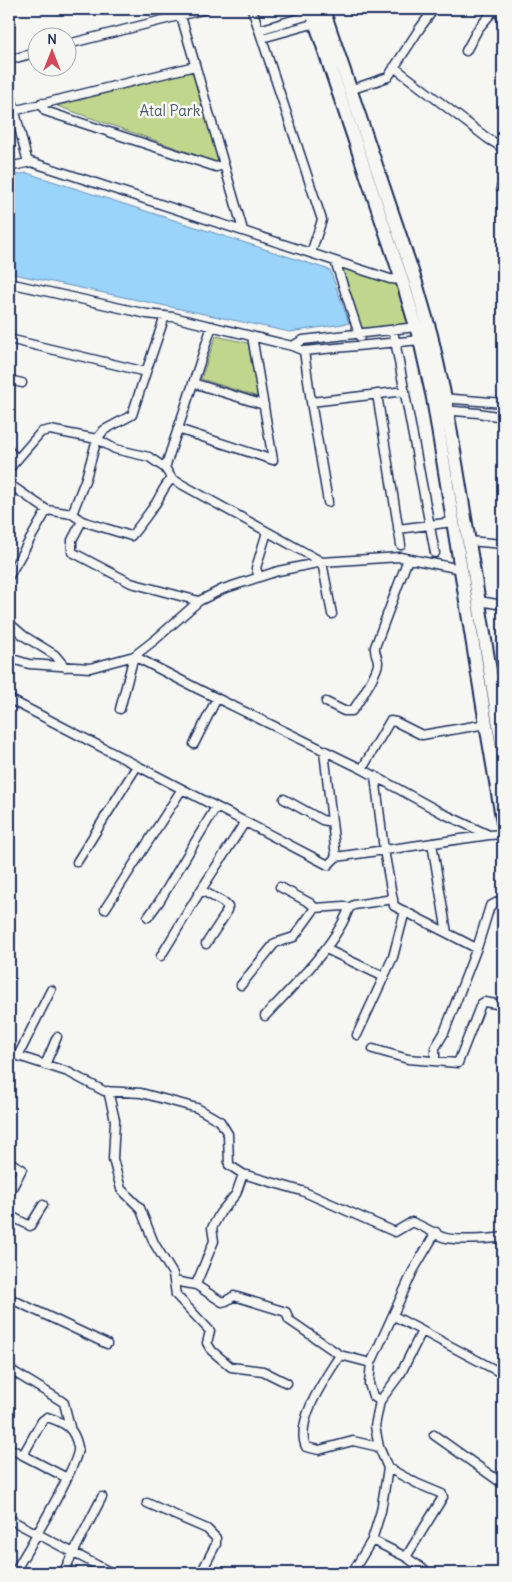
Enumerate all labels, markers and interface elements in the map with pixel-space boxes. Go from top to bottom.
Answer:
north arrow [28,28,78,78]
text: N [47,30,57,48]
park label: Atal Park [139,101,201,120]

